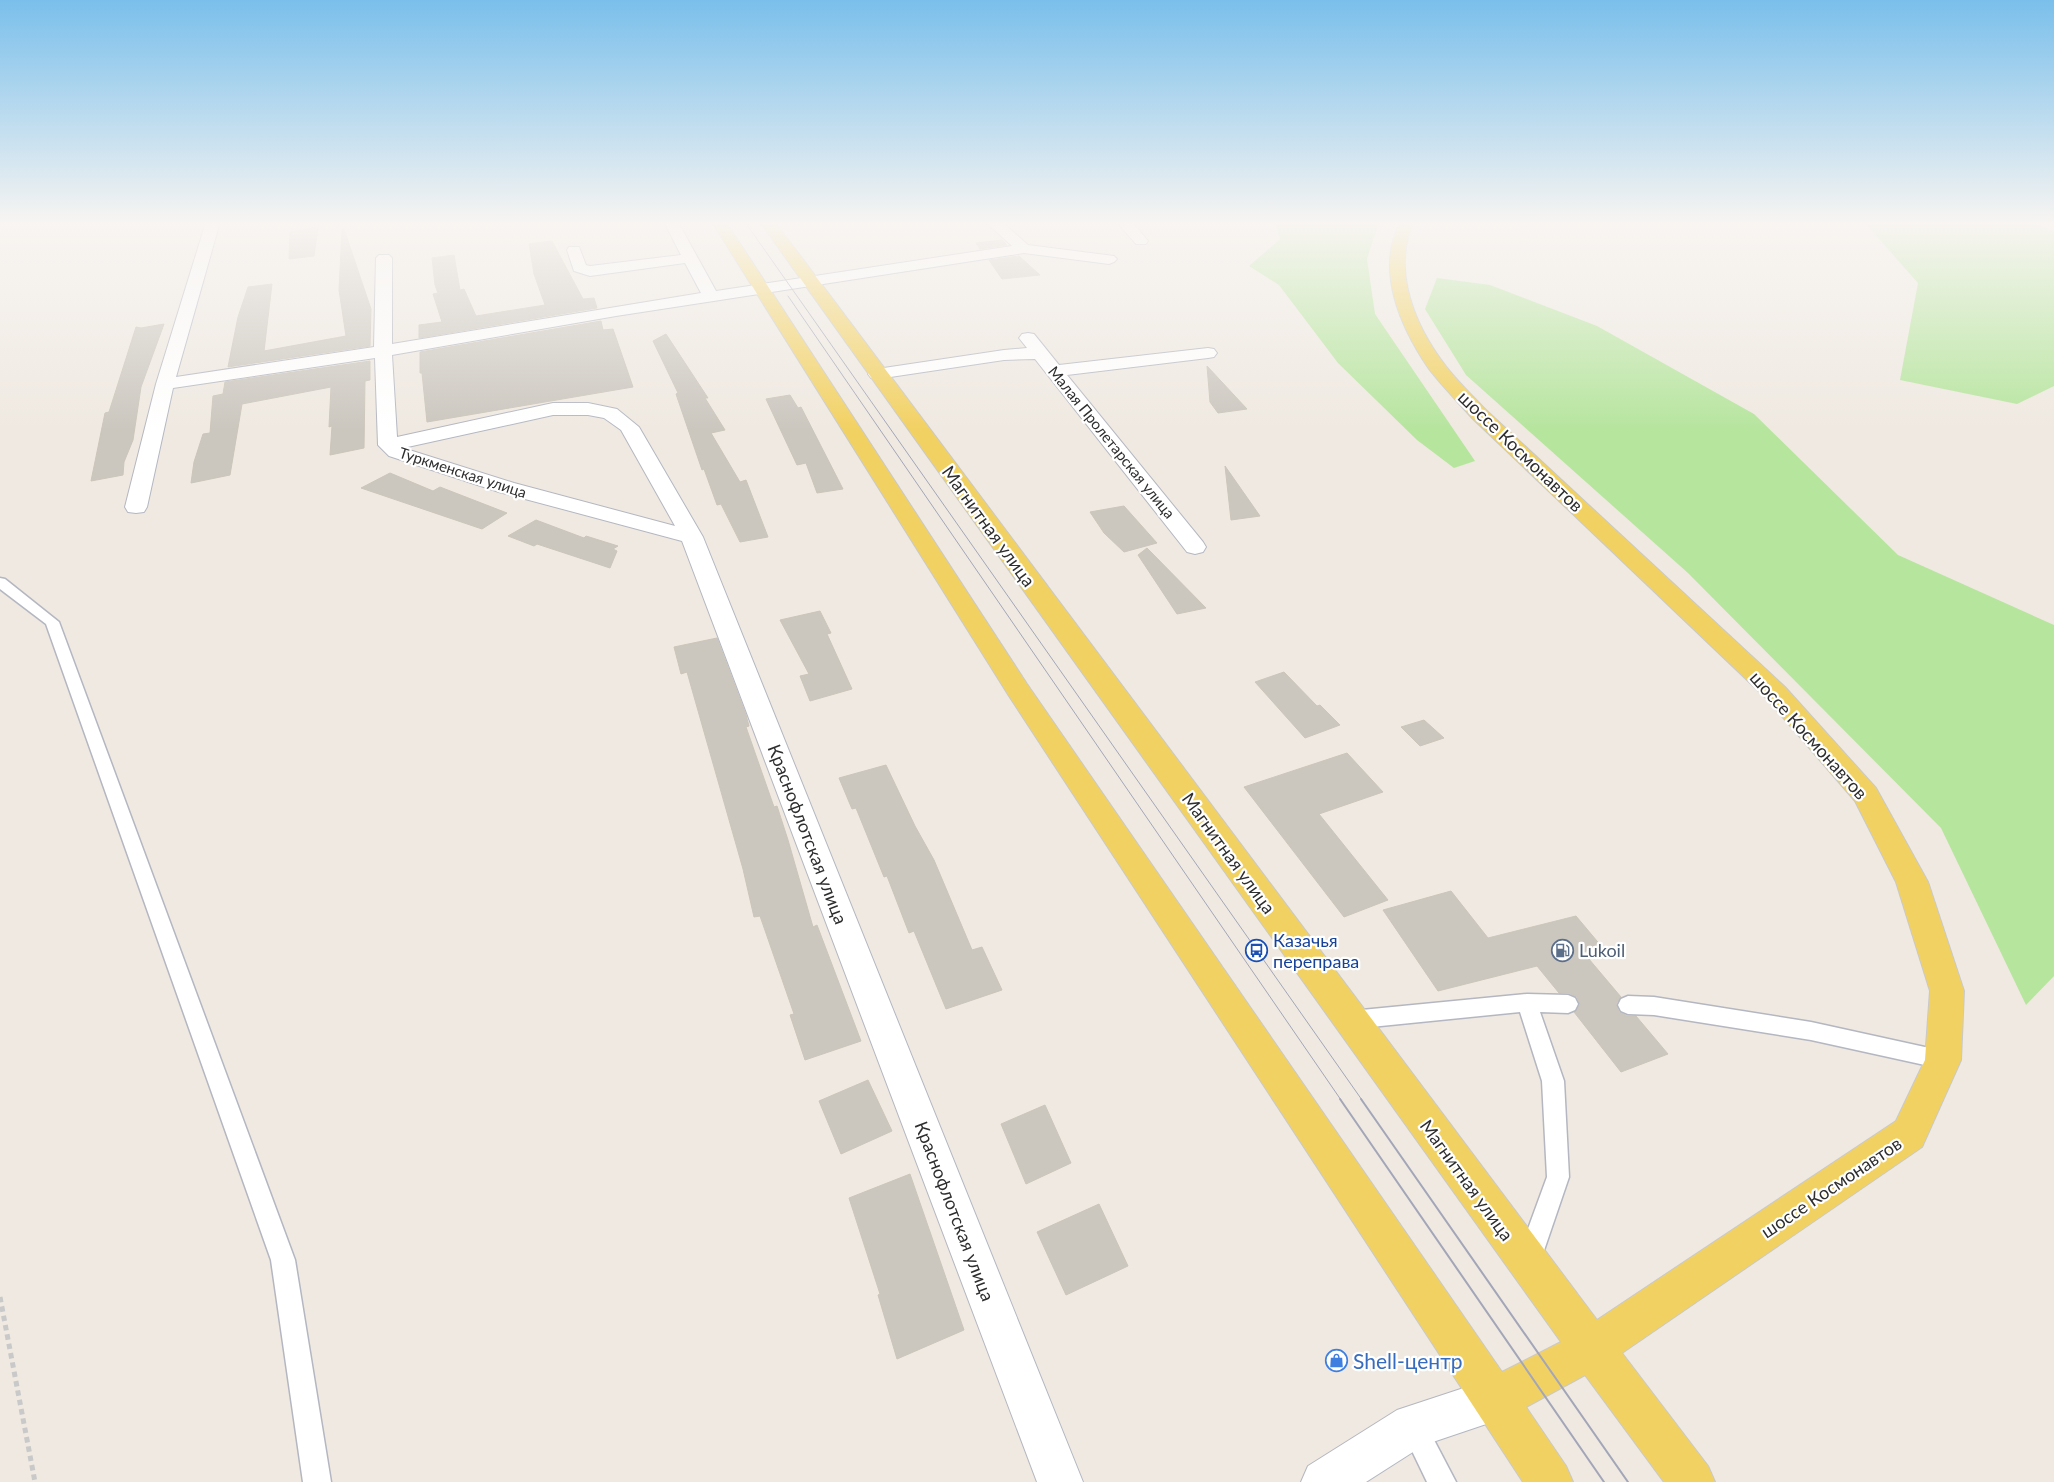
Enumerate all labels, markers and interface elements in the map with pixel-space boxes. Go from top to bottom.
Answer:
street label: Малая Пролетарская улица [1045,362,1179,522]
street label: шоссе Космонавтов [1454,386,1588,516]
street label: Туркменская улица [397,443,529,501]
street label: Магнитная улица [938,461,1040,591]
street label: шоссе Космонавтов [1746,666,1872,804]
street label: Краснофлотская улица [764,741,852,927]
street label: Магнитная улица [1178,788,1280,918]
place label: Казачья переправа [1273,929,1359,972]
bus stop icon: Казачья переправа [1245,938,1269,962]
fuel station icon: Lukoil [1551,938,1575,962]
place label: Lukoil [1579,939,1625,961]
street label: Магнитная улица [1416,1115,1518,1245]
street label: Краснофлотская улица [911,1118,999,1304]
street label: шоссе Космонавтов [1757,1132,1906,1242]
shop icon: Shell-центр [1325,1348,1349,1372]
place label: Shell-центр [1353,1348,1463,1373]

